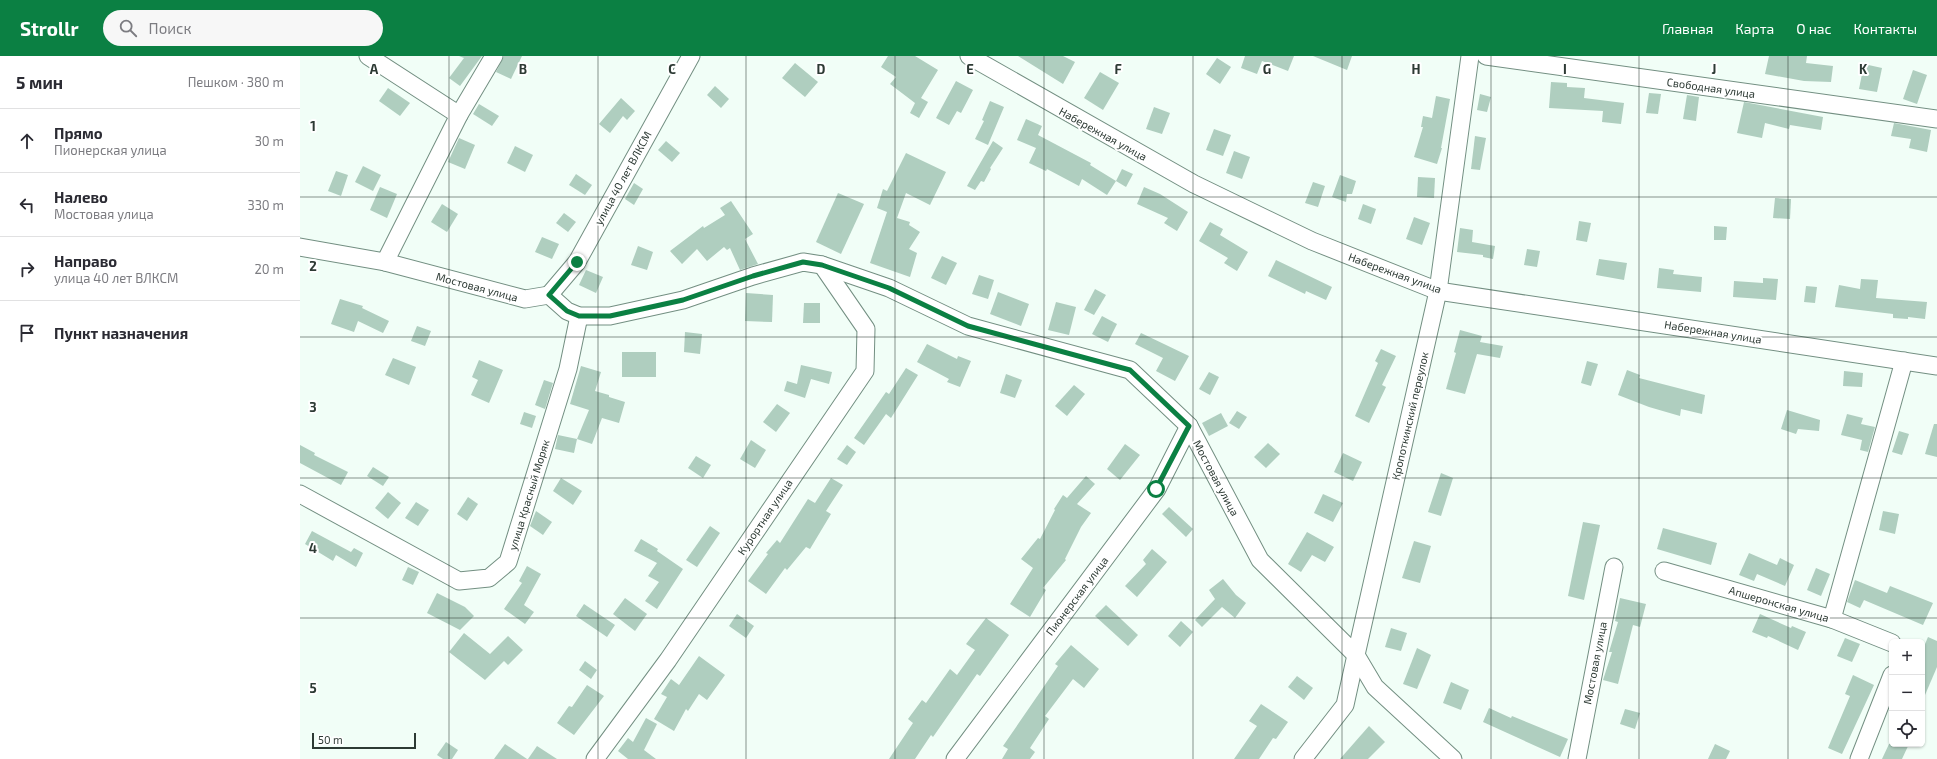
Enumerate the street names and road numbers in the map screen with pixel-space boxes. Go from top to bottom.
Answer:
street label: Свободная улица [1666,75,1756,101]
street label: Набережная улица [1057,104,1149,164]
street label: улица 40 лет ВЛКСМ [591,129,655,227]
street label: Набережная улица [1346,250,1444,296]
street label: Мостовая улица [434,269,520,305]
street label: Набережная улица [1663,317,1763,347]
street label: Кропоткинский переулок [1388,350,1432,481]
street label: улица Красный Моряк [505,438,553,552]
street label: Мостовая улица [1190,438,1242,518]
street label: Курортная улица [734,476,796,558]
street label: Пионерская улица [1043,554,1111,638]
street label: Апшеронская улица [1727,583,1831,625]
street label: Мостовая улица [1580,620,1610,706]

